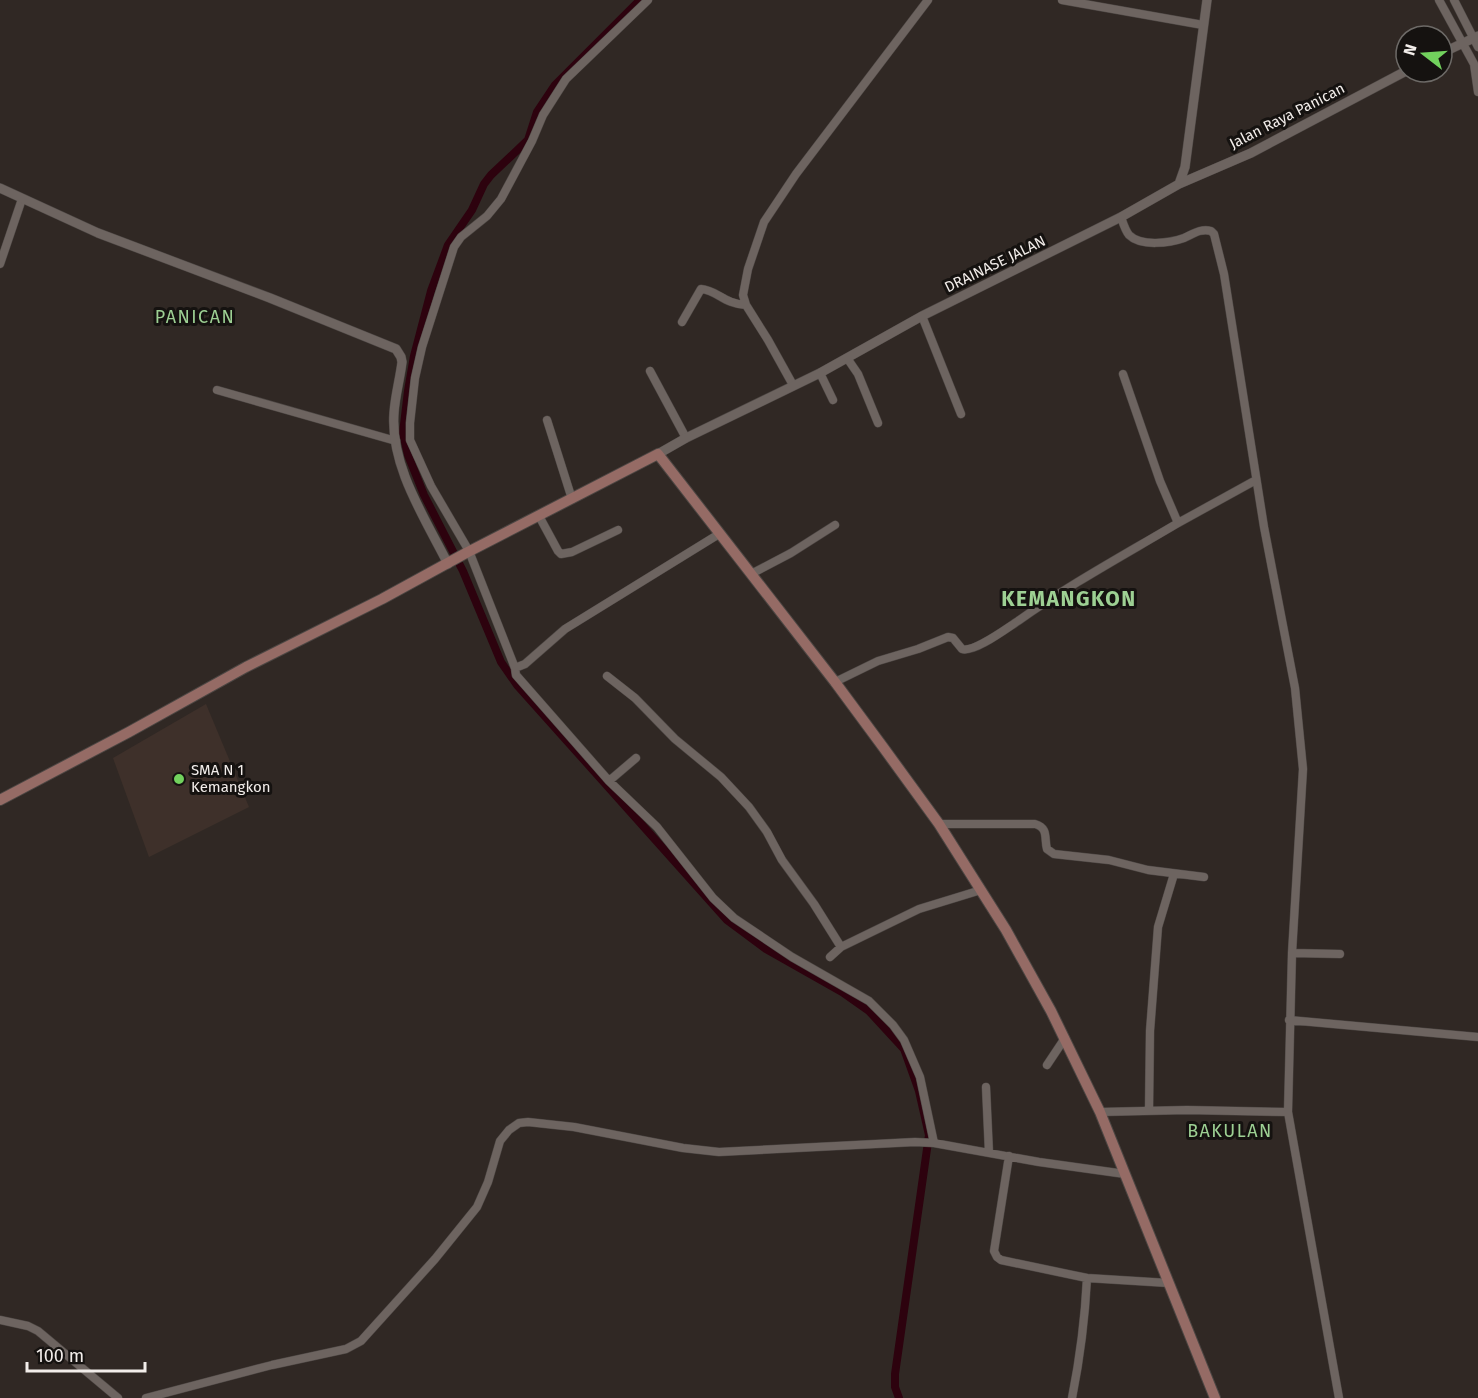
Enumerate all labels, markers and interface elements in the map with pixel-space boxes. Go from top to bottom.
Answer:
north arrow [1394,24,1454,84]
text: N [1399,42,1421,58]
street label: Jalan Raya Panican [1226,79,1348,153]
street label: DRAINASE JALAN [942,232,1048,296]
district label: PANICAN [155,306,235,328]
district label: KEMANGKON [1001,586,1137,612]
place label: SMA N 1 Kemangkon [191,761,271,796]
marker: SMA N 1 Kemangkon [172,772,186,786]
district label: BAKULAN [1187,1120,1273,1142]
scale bar [27,1335,146,1373]
text: 100 m [36,1345,84,1367]

